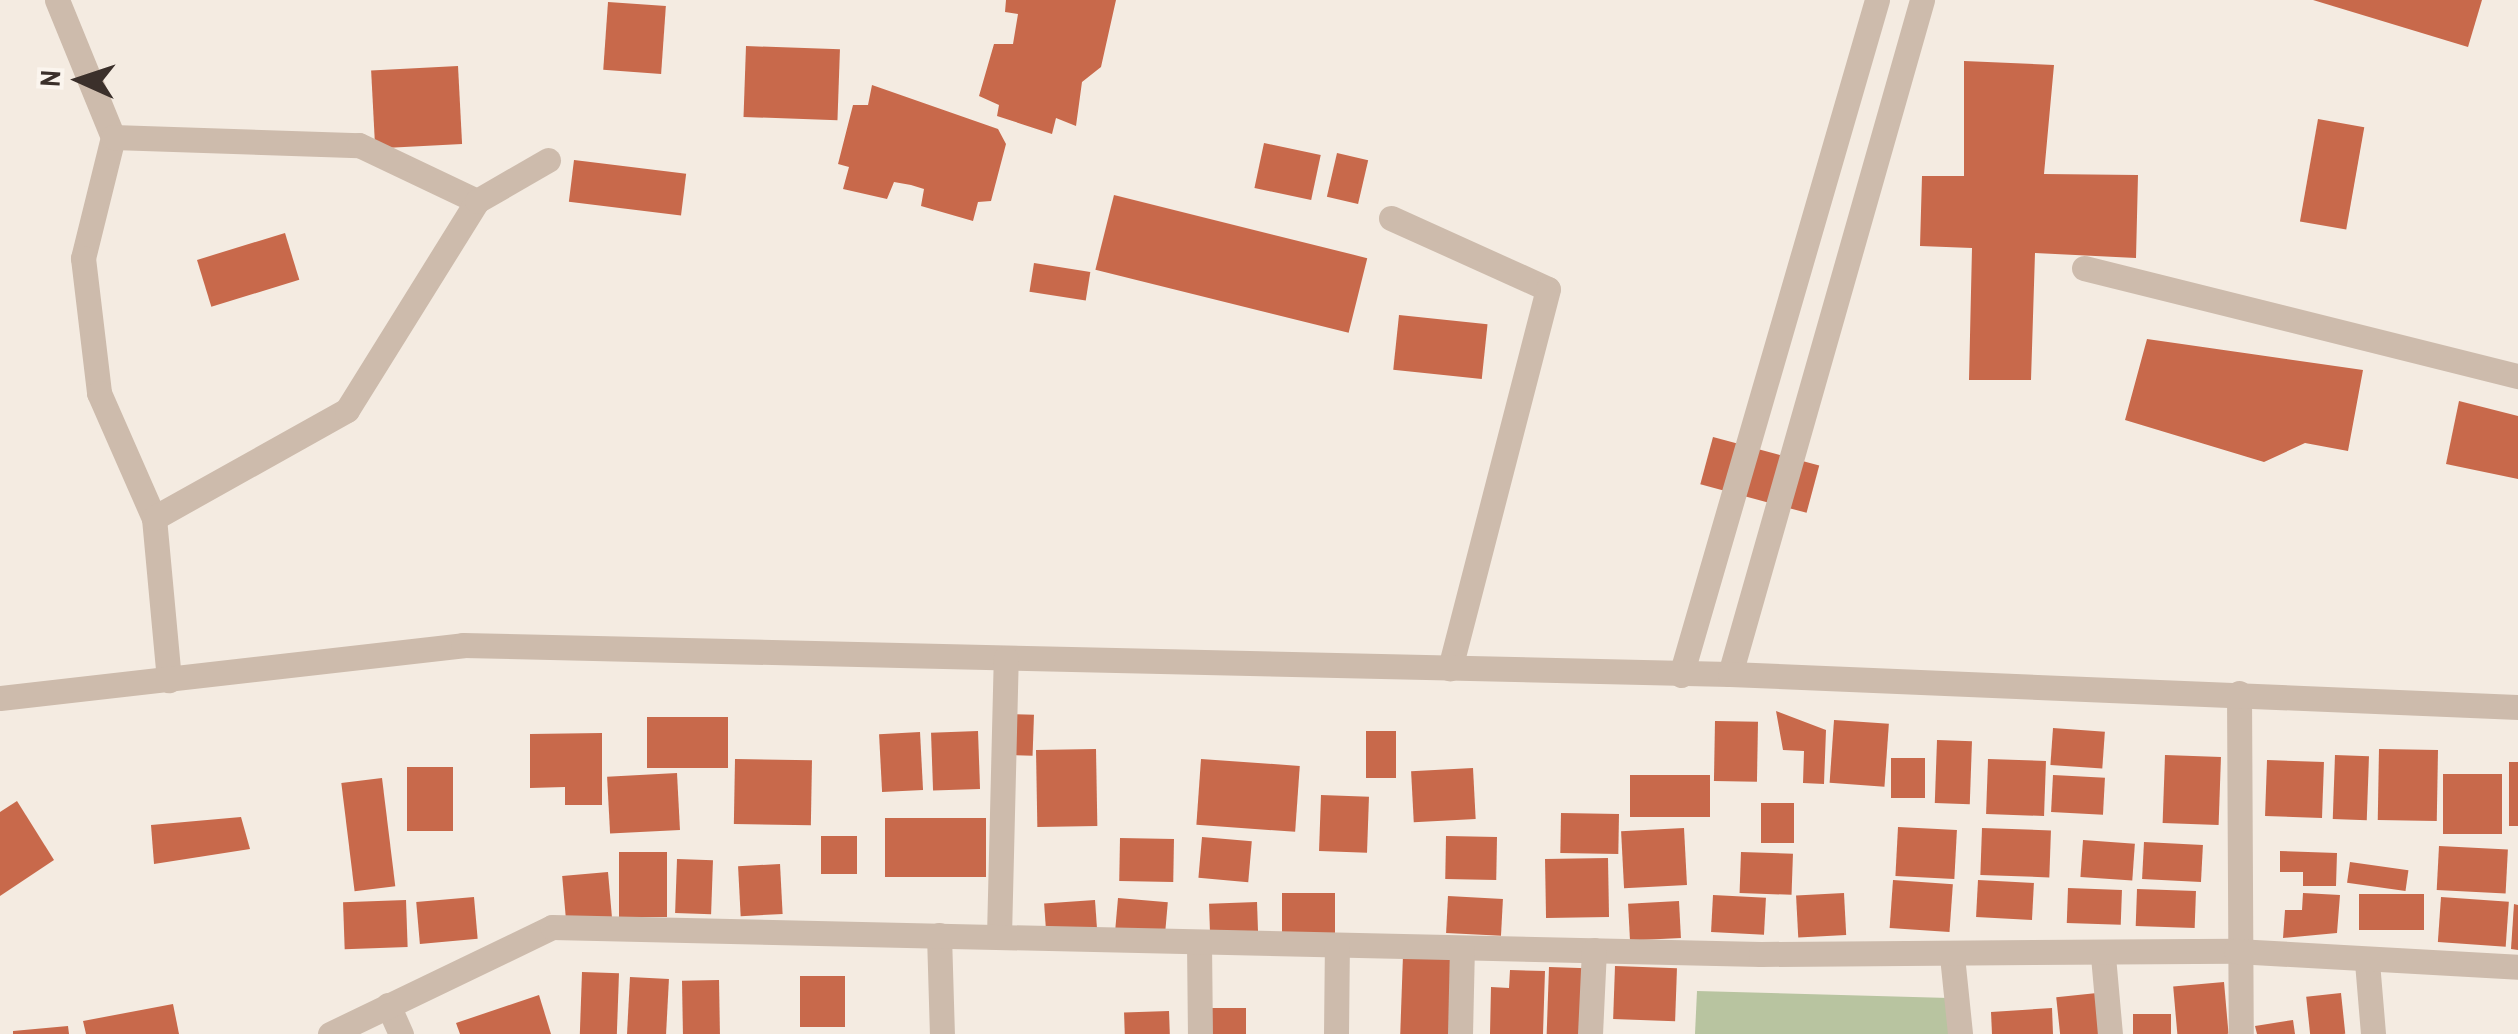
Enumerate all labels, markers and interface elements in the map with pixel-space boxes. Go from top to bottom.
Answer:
north arrow [30,30,130,130]
text: N [31,69,69,88]

